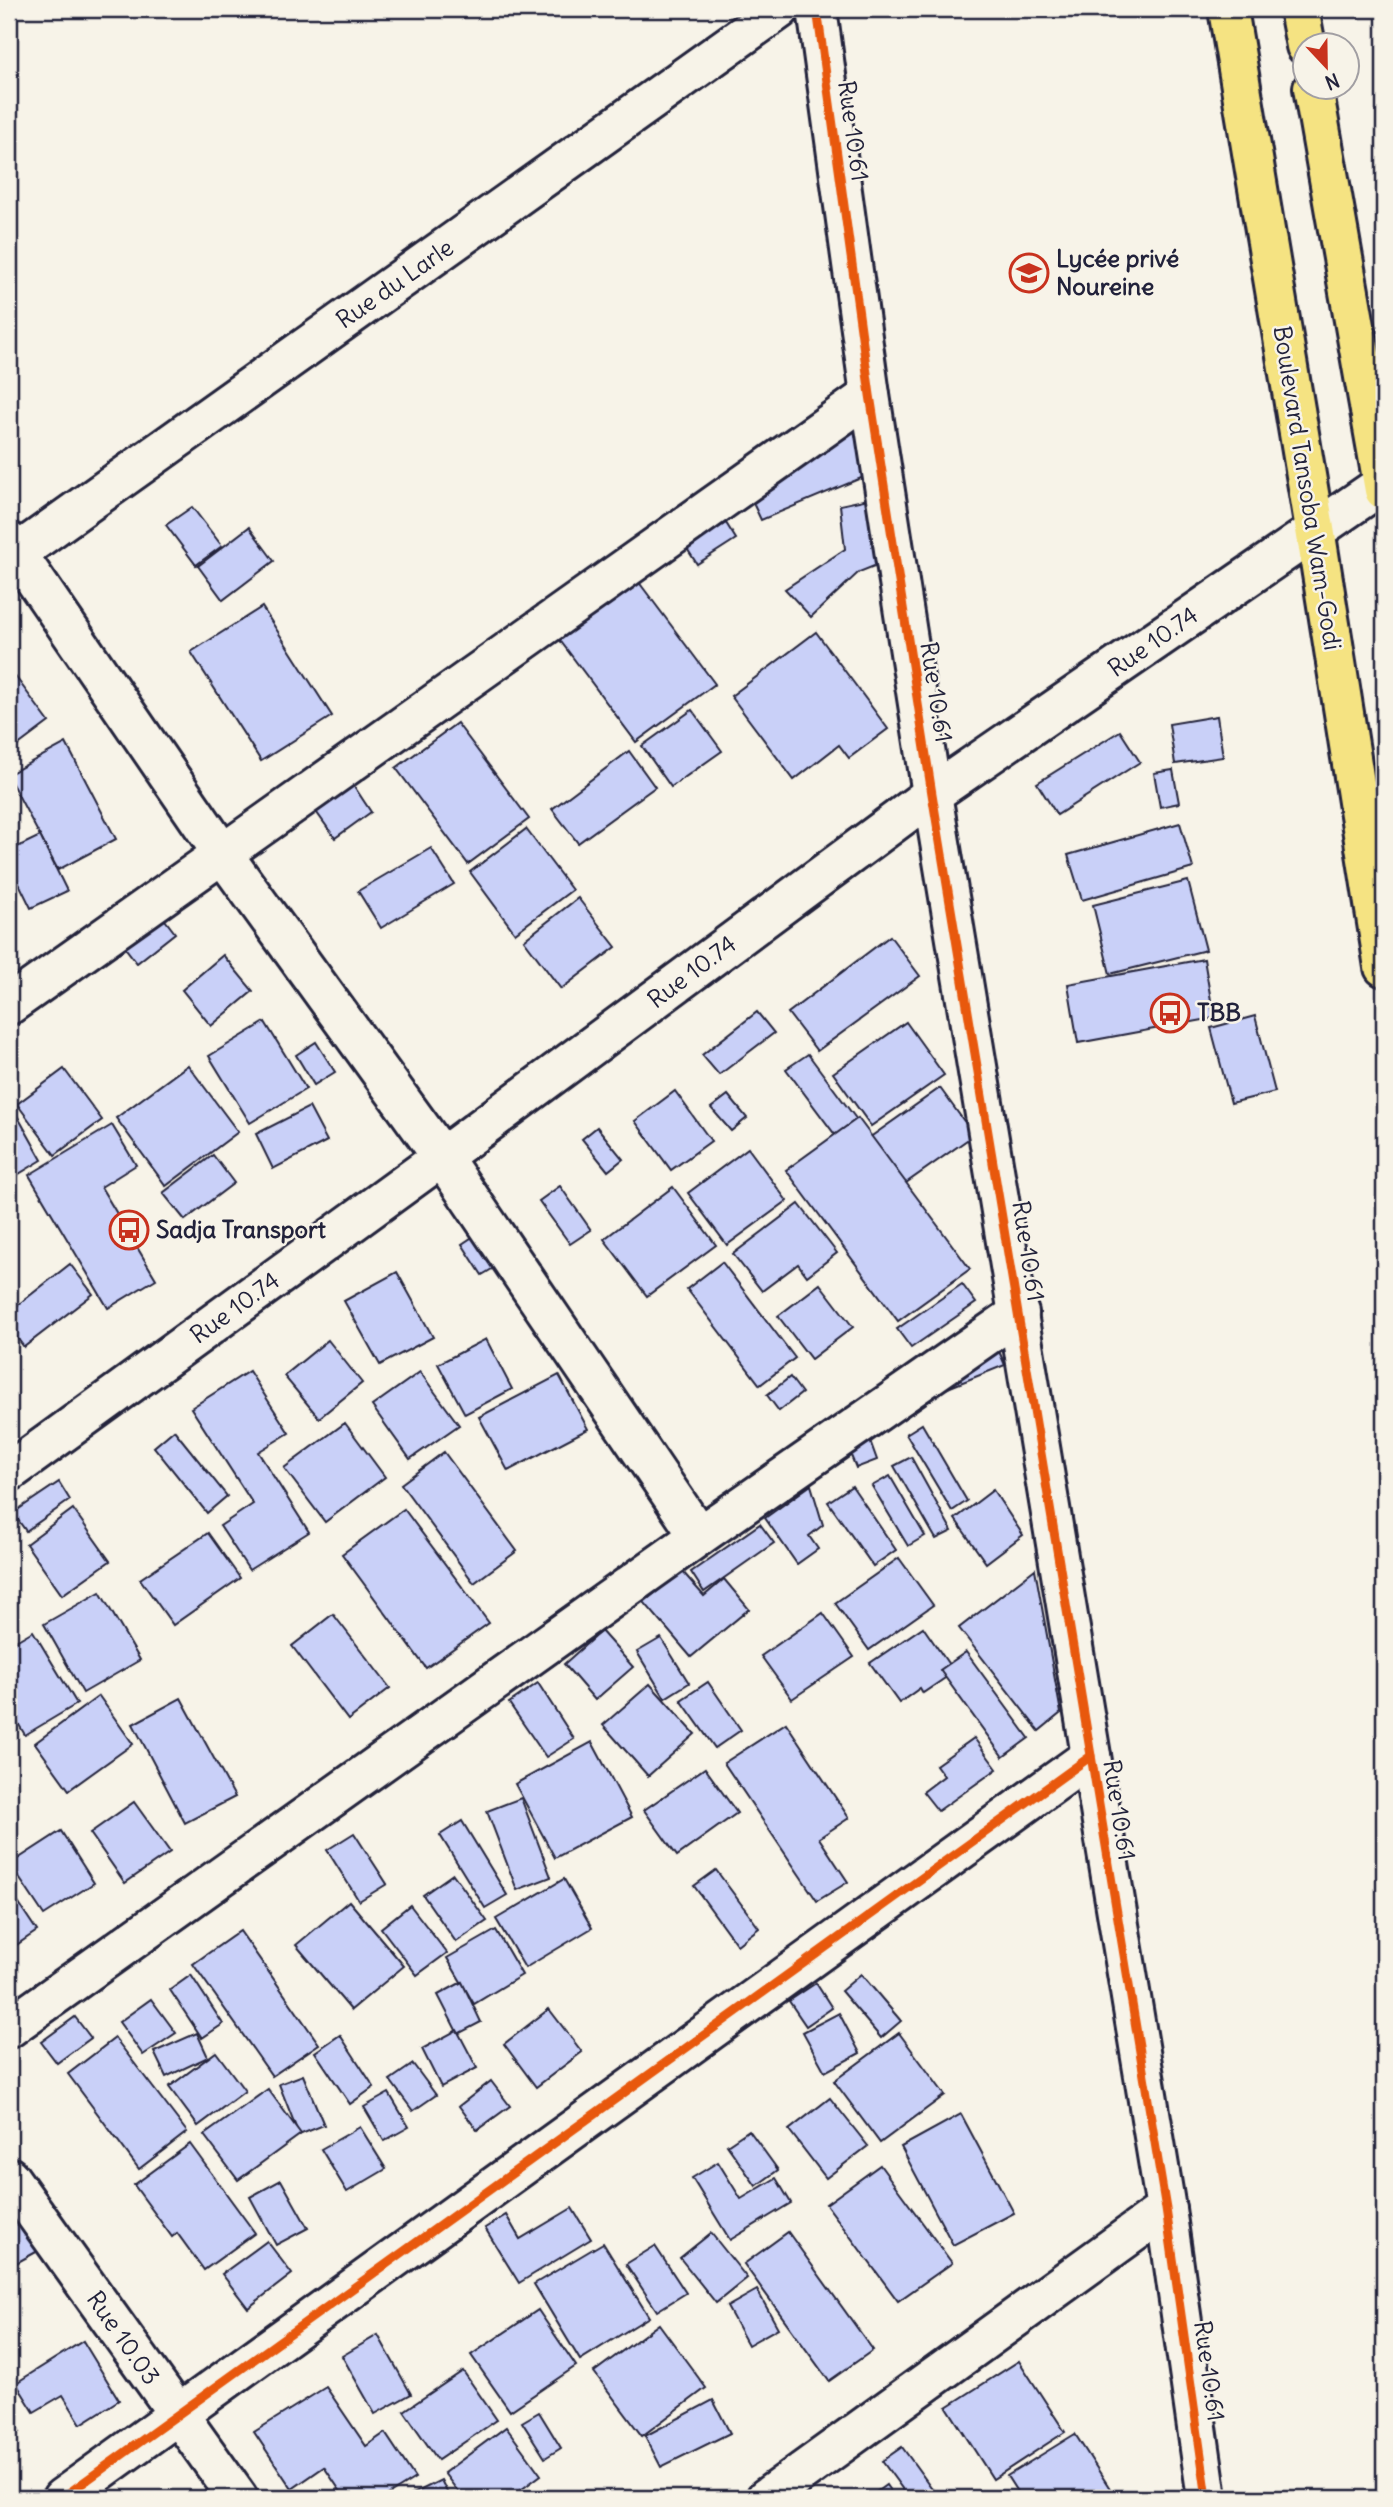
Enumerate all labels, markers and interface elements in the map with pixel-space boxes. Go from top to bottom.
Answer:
north arrow [1292,32,1362,102]
text: N [1322,68,1343,95]
street label: Rue 10.61 [832,79,876,183]
street label: Rue du Larle [330,232,459,335]
place label: Lycée privé Noureine [1056,243,1179,301]
school or university icon: Lycée privé Noureine [1008,252,1050,294]
street label: Boulevard Tansoba Wam-Godi [1268,324,1348,652]
street label: Rue 10.74 [1102,599,1203,683]
street label: Rue 10.61 [914,639,960,744]
street label: Rue 10.74 [641,928,742,1014]
bus stop icon: TBB [1149,992,1191,1034]
place label: TBB [1197,997,1241,1027]
street label: Rue 10.61 [1006,1198,1052,1303]
bus stop icon: Sadja Transport [108,1209,150,1251]
place label: Sadja Transport [156,1214,327,1244]
street label: Rue 10.74 [184,1265,285,1350]
street label: Rue 10.61 [1097,1757,1143,1862]
street label: Rue 10.03 [81,2285,167,2390]
street label: Rue 10.61 [1188,2319,1232,2423]

